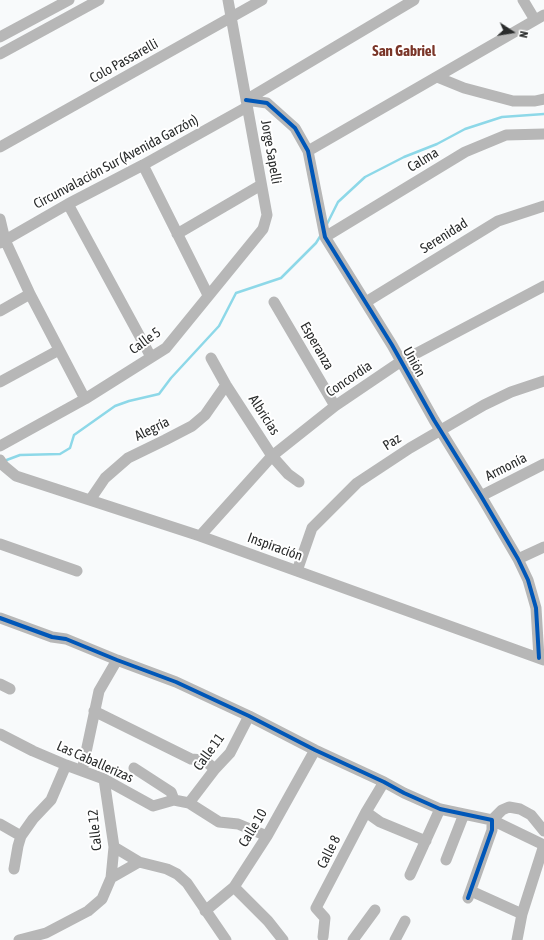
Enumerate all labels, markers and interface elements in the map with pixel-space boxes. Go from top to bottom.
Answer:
north arrow [492,12,532,52]
text: N [517,30,530,39]
street label: Colo Passarelli [87,35,161,87]
district label: San Gabriel [372,42,436,60]
street label: Circunvalación Sur (Avenida Garzón) [31,111,201,213]
street label: Jorge Sapelli [257,119,285,185]
street label: Calma [404,144,442,176]
street label: Serenidad [417,215,471,257]
street label: Esperanza [297,319,337,373]
street label: Calle 5 [126,324,164,358]
street label: Unión [399,344,429,380]
street label: Concordia [323,358,375,400]
street label: Albricias [245,392,283,438]
street label: Alegría [132,413,172,445]
street label: Paz [380,430,404,454]
street label: Armonía [483,449,529,485]
street label: Inspiración [245,529,305,565]
street label: Calle 11 [190,730,228,774]
street label: Las Caballerizas [54,738,136,786]
street label: Calle 10 [235,806,271,850]
street label: Calle 12 [84,808,106,852]
street label: Calle 8 [314,833,344,871]

